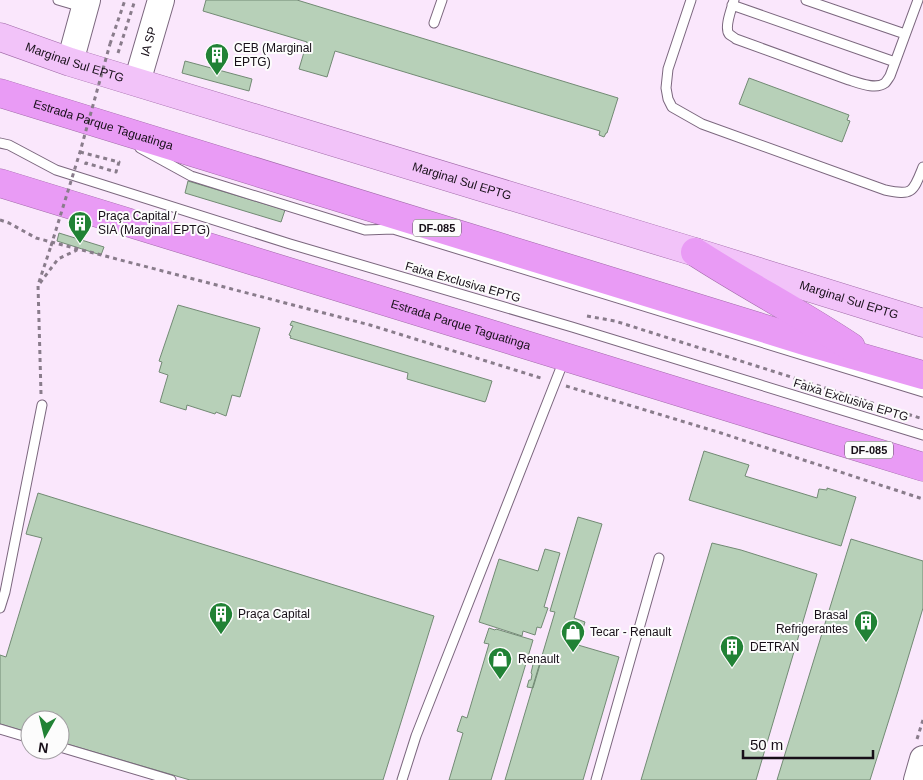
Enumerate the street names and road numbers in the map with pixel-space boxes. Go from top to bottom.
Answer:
street label: IA SP [138,25,160,58]
street label: Marginal Sul EPTG [24,40,126,85]
street label: Estrada Parque Taguatinga [32,97,175,153]
street label: Marginal Sul EPTG [411,159,513,203]
road number: DF-085 [413,220,461,237]
street label: Faixa Exclusiva EPTG [404,259,522,305]
street label: Marginal Sul EPTG [798,278,900,322]
street label: Estrada Parque Taguatinga [389,297,533,353]
street label: Faixa Exclusiva EPTG [792,376,910,424]
road number: DF-085 [845,442,893,458]

